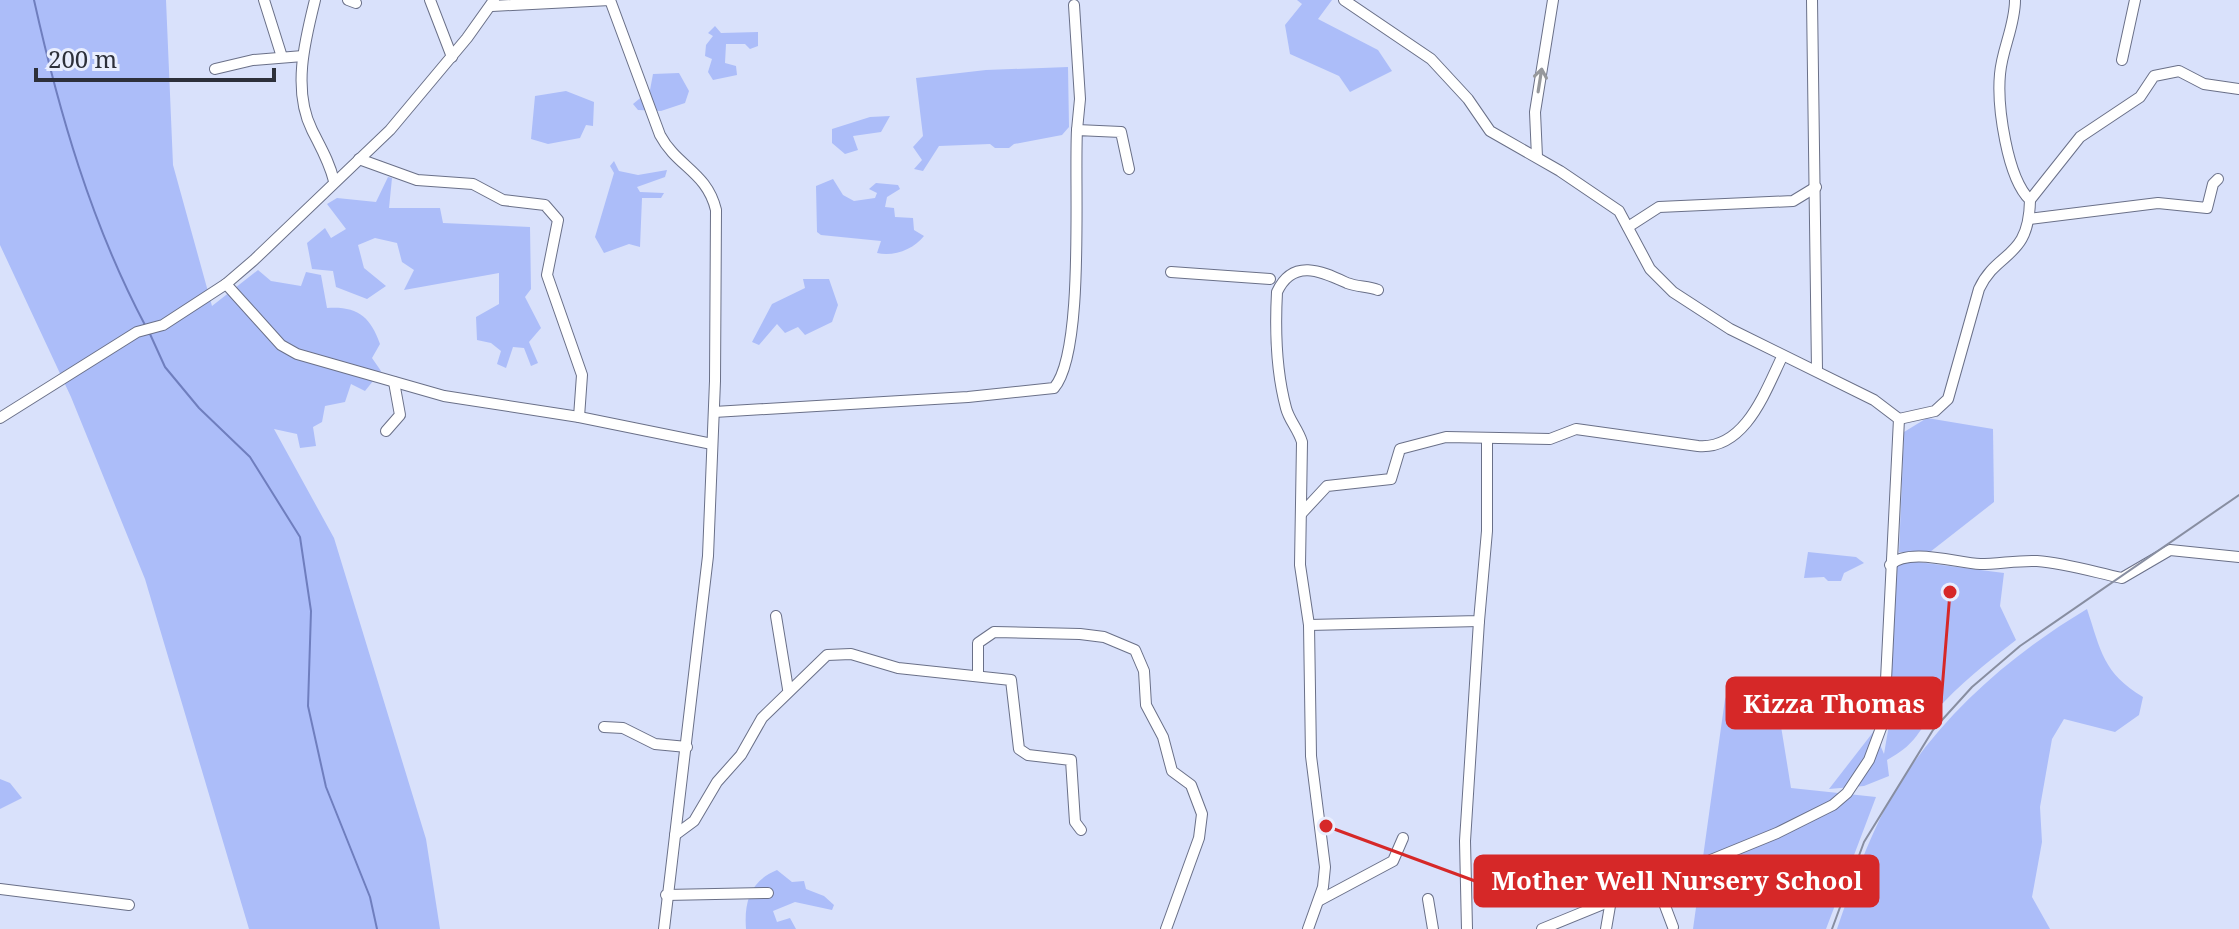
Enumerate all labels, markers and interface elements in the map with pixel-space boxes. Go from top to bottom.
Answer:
scale bar [36,32,274,82]
text: 200 m [48,42,117,75]
one-way arrow [1534,67,1549,93]
callout: Kizza Thomas [1727,678,1941,728]
text: Kizza Thomas [1743,685,1925,721]
callout: Mother Well Nursery School [1475,856,1878,906]
text: Mother Well Nursery School [1491,862,1863,898]

